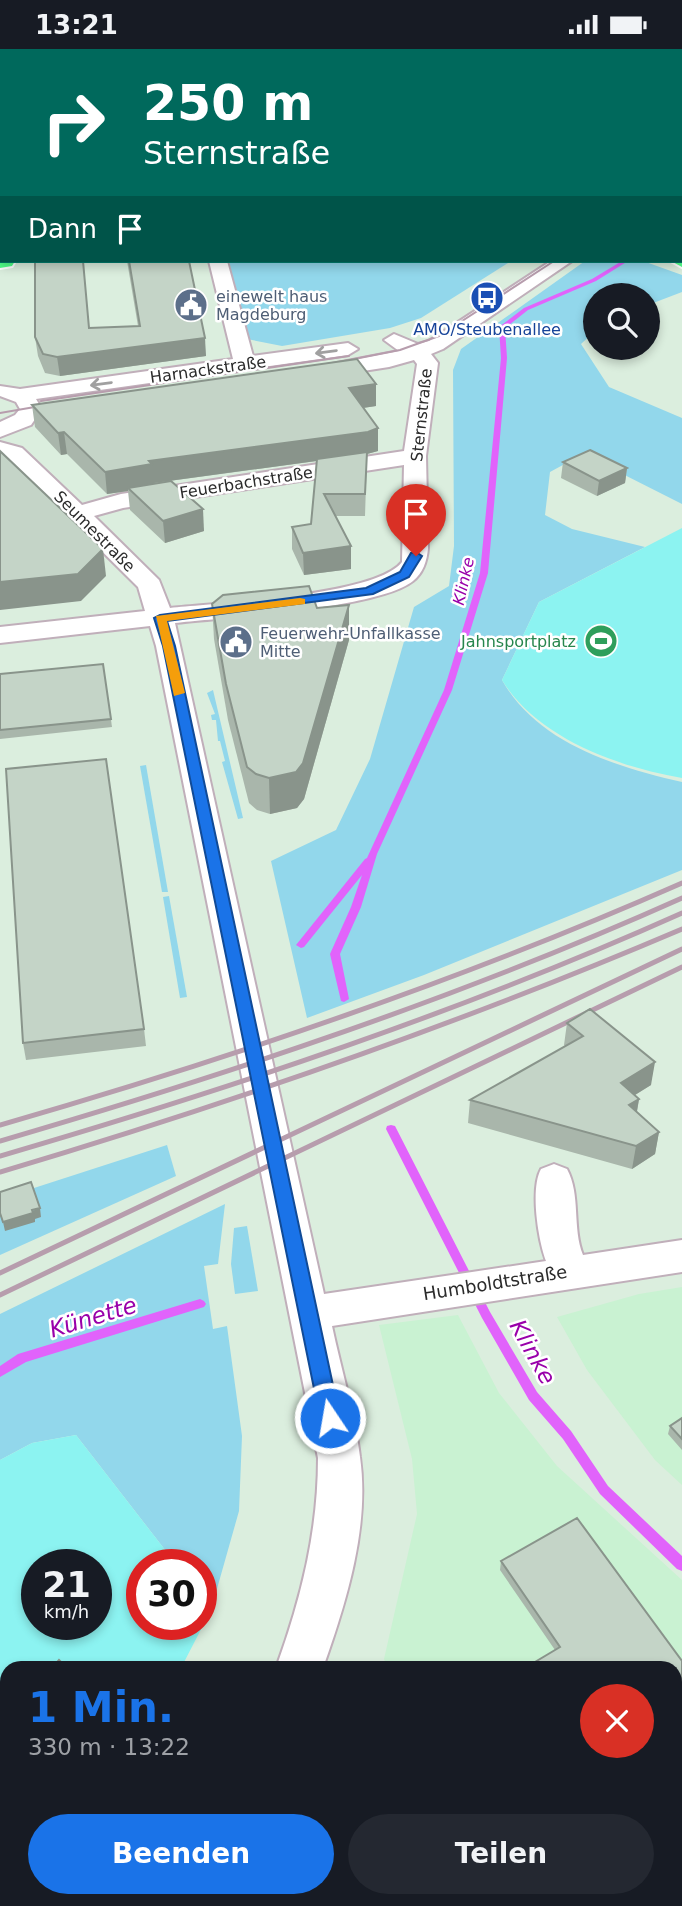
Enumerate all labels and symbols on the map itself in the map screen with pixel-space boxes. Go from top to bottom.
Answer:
bus stop icon: AMO/Steubenallee [468,279,506,317]
public building icon: einewelt haus Magdeburg [172,286,210,324]
place label: einewelt haus Magdeburg [216,287,327,324]
place label: AMO/Steubenallee [413,320,561,339]
one-way arrow [316,346,338,359]
street label: Harnackstraße [149,352,267,387]
street label: Sternstraße [407,368,436,463]
one-way arrow [90,378,113,391]
street label: Feuerbachstraße [178,463,314,502]
pin [386,484,446,556]
street label: Seumestraße [50,487,139,576]
water label: Klinke [449,555,478,607]
sports icon: Jahnsportplatz [582,622,620,660]
public building icon: Feuerwehr-Unfallkasse Mitte [217,623,255,661]
place label: Feuerwehr-Unfallkasse Mitte [260,624,441,661]
place label: Jahnsportplatz [460,632,576,651]
street label: Humboldtstraße [421,1261,569,1304]
water label: Künette [46,1291,140,1343]
water label: Klinke [505,1315,561,1389]
position arrow [293,1381,367,1455]
speed limit sign: 30 [126,1549,217,1640]

